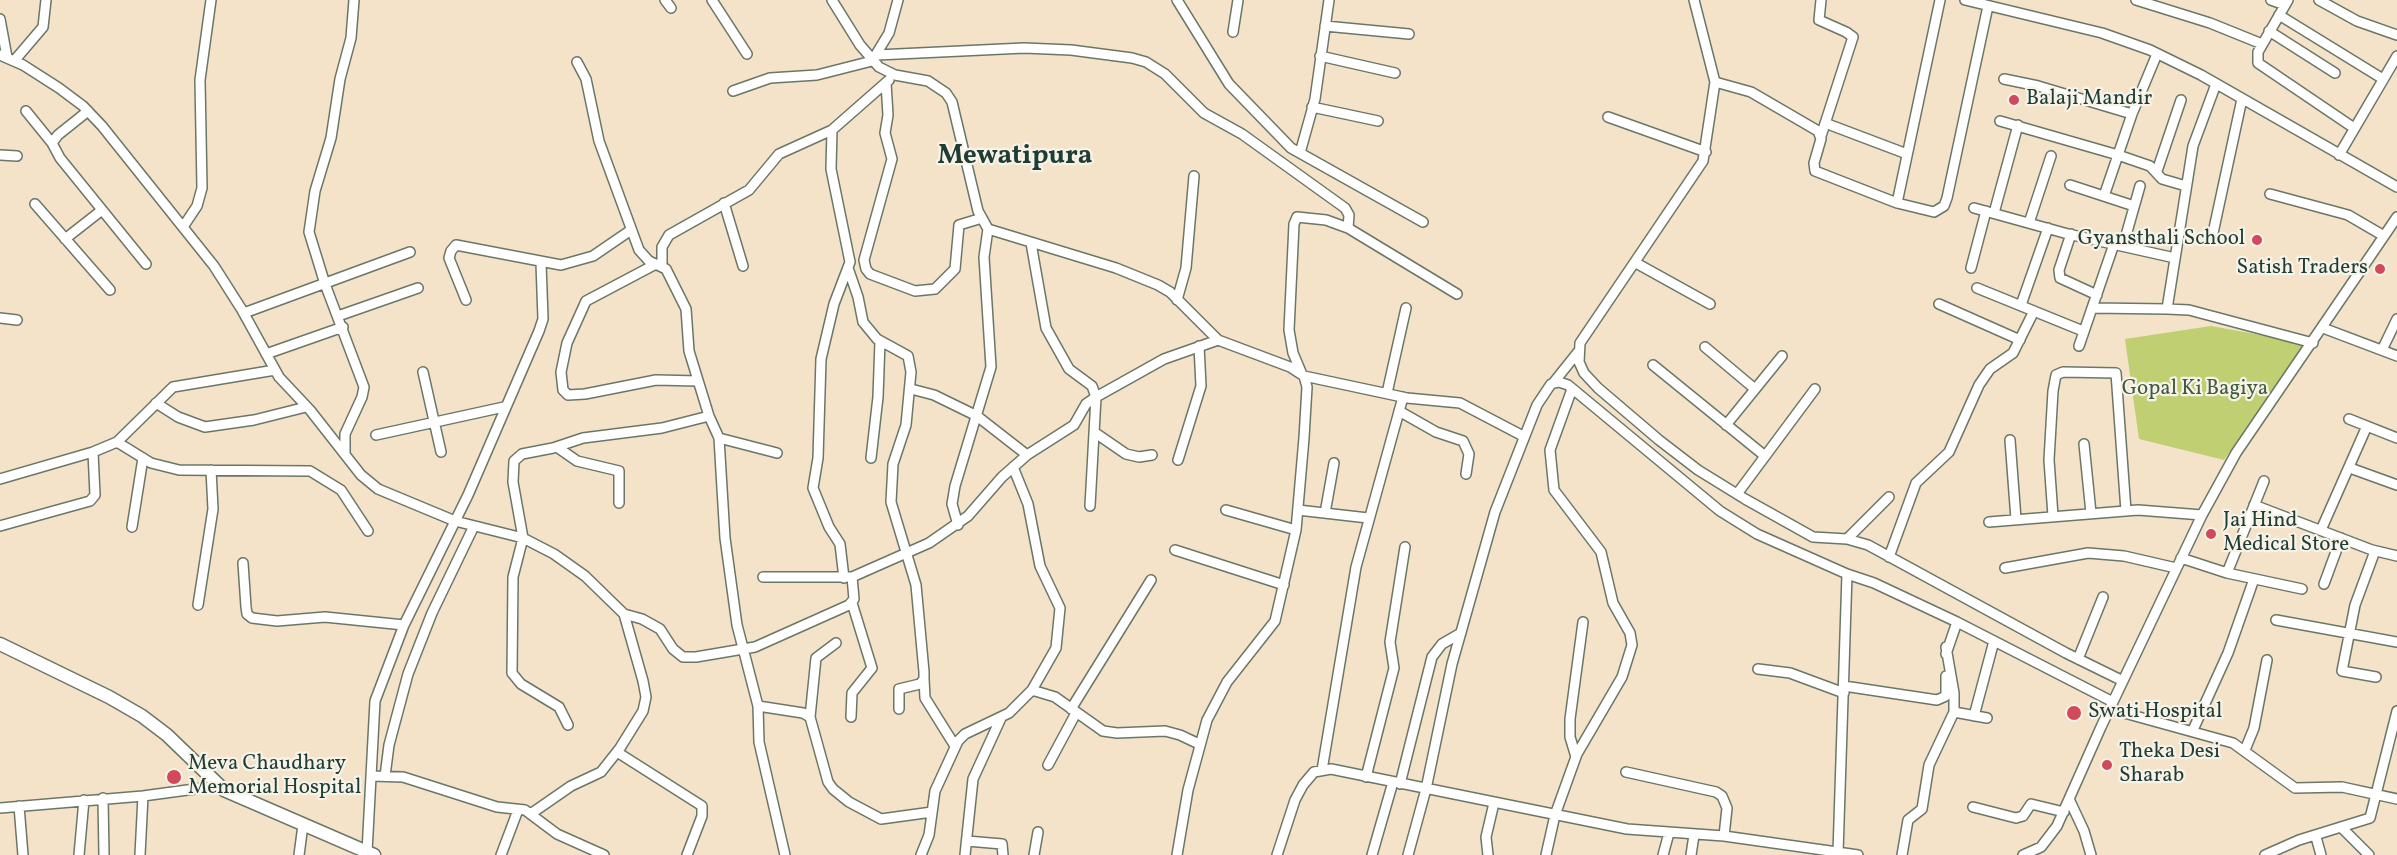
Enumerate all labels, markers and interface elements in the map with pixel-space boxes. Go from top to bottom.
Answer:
place label: Balaji Mandir [2026,87,2152,113]
marker: Balaji Mandir [2007,93,2021,107]
district label: Mewatipura [937,142,1093,174]
place label: Gyansthali School [2078,227,2245,253]
marker: Gyansthali School [2250,233,2264,247]
place label: Satish Traders [2237,256,2368,282]
marker: Satish Traders [2373,262,2387,276]
park label: Gopal Ki Bagiya [2122,377,2268,403]
place label: Jai Hind Medical Store [2223,509,2349,559]
marker: Jai Hind Medical Store [2204,527,2218,541]
place label: Swati Hospital [2088,700,2222,726]
marker: Swati Hospital [2065,704,2083,722]
place label: Theka Desi Sharab [2119,740,2220,790]
place label: Meva Chaudhary Memorial Hospital [188,752,361,802]
marker: Theka Desi Sharab [2100,758,2114,772]
marker: Meva Chaudhary Memorial Hospital [165,768,183,786]

